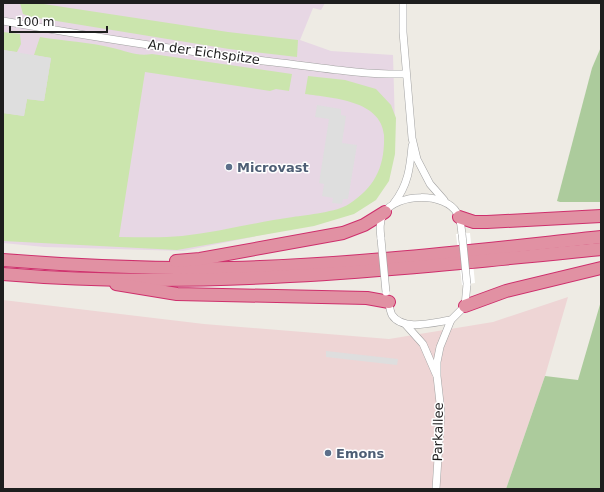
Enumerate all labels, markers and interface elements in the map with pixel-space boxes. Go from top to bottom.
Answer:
scale bar [10,8,107,34]
text: 100 m [16,15,54,29]
street label: An der Eichspitze [147,37,261,67]
place label: Microvast [237,160,309,175]
marker: Microvast [224,162,234,172]
street label: Parkallee [430,402,446,462]
place label: Emons [336,446,385,461]
marker: Emons [323,448,333,458]

